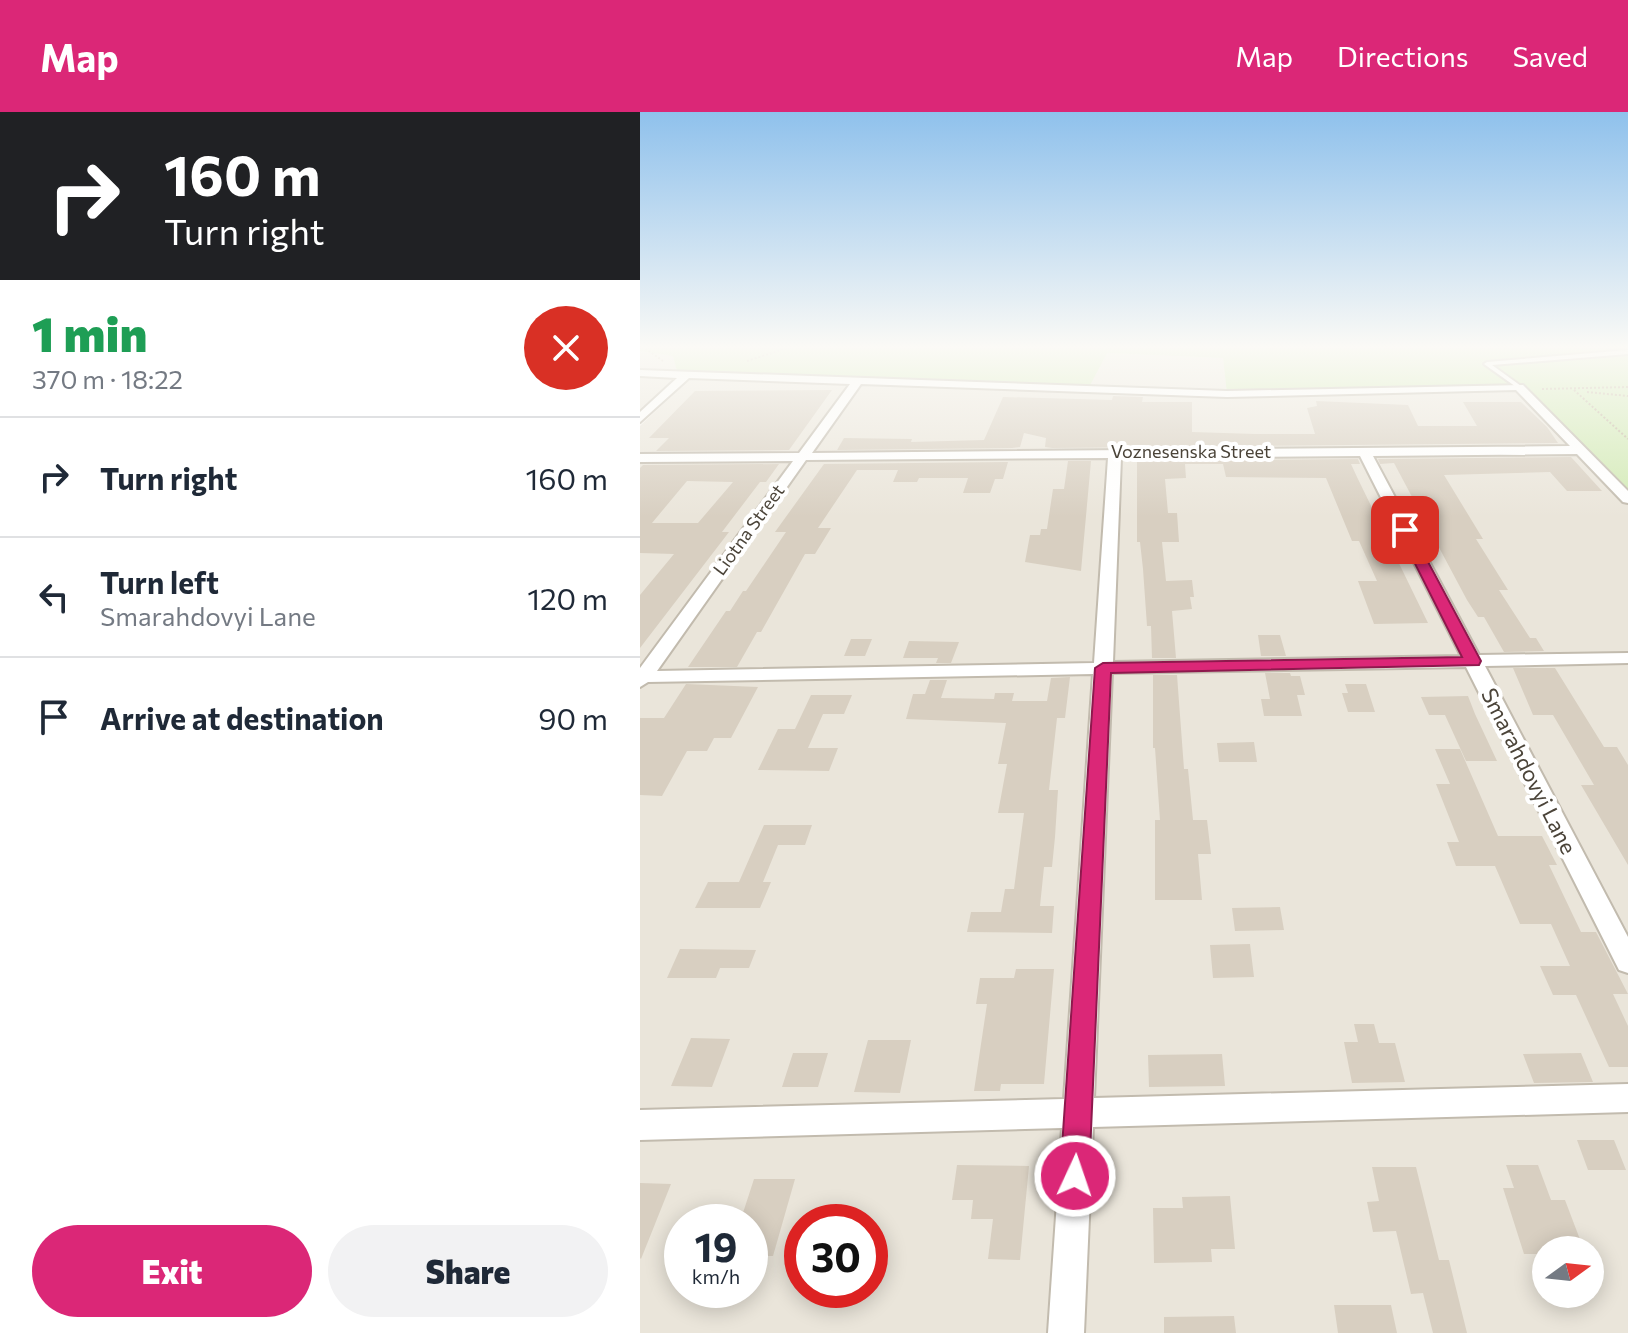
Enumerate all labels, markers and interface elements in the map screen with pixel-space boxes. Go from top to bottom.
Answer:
text: Map [40,33,119,80]
text: Map [1235,39,1293,73]
text: Directions [1337,39,1468,73]
text: Saved [1512,39,1588,73]
text: 160 m [164,139,321,208]
icon: right [32,144,136,248]
text: Turn right [164,208,325,252]
text: 1 min [32,303,147,362]
button: close [524,306,608,390]
text: 370 m · 18:22 [32,363,183,394]
street label: Voznesenska Street [1111,440,1271,462]
icon: right [32,455,76,499]
text: Turn right [100,459,237,496]
text: 160 m [525,459,608,496]
street label: Liotna Street [708,480,789,579]
pin [1371,496,1439,564]
icon: arrive [1383,508,1427,552]
text: Turn left [100,563,219,600]
icon: left [32,575,76,619]
text: 120 m [527,579,608,616]
text: Smarahdovyi Lane [100,600,316,631]
street label: Smarahdovyi Lane [1476,683,1583,858]
icon: arrive [32,695,76,739]
text: Arrive at destination [100,699,384,736]
text: 90 m [538,699,608,736]
position arrow [1033,1134,1117,1218]
speed limit sign: 30 [784,1204,888,1308]
text: 19 [695,1221,737,1270]
button: Exit [32,1225,312,1317]
button: Share [328,1225,608,1317]
north arrow [1532,1236,1604,1308]
map controls [1532,1236,1604,1308]
text: km/h [692,1264,740,1288]

